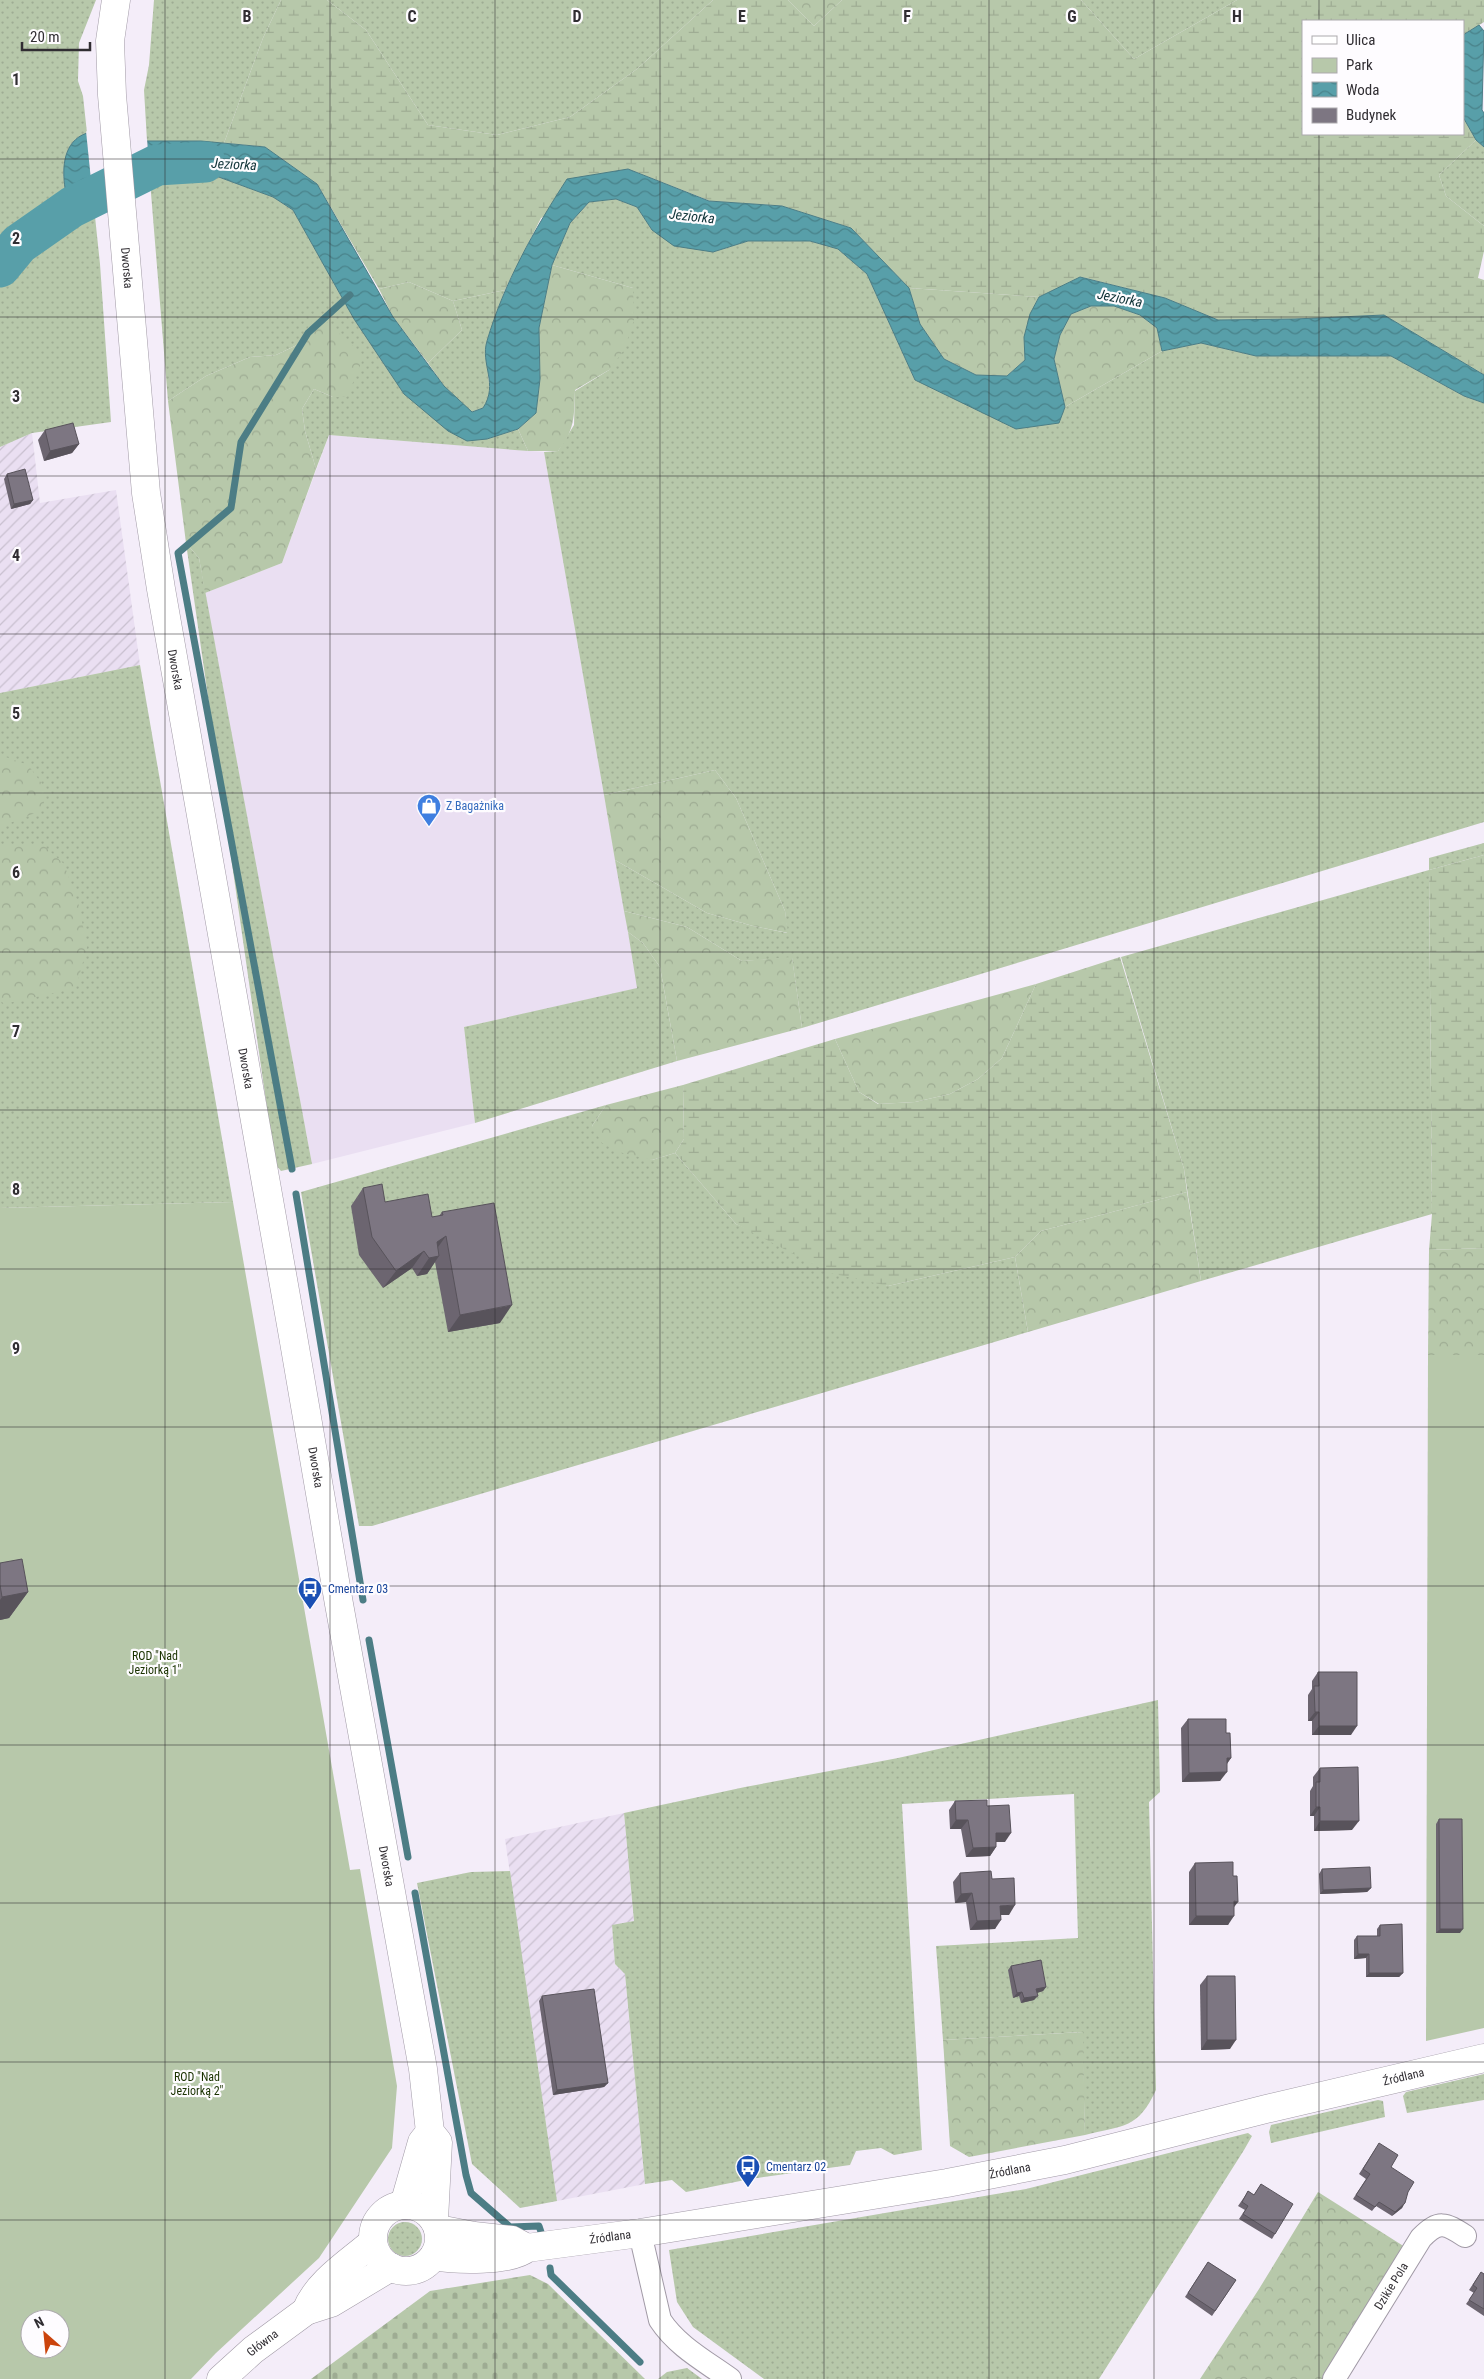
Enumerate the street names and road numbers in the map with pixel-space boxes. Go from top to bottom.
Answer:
street label: Dworska [118,247,136,289]
street label: Dworska [165,648,186,691]
street label: Dworska [235,1047,256,1090]
street label: Dworska [305,1446,326,1489]
street label: Dworska [376,1845,397,1888]
street label: Źródlana [1381,2065,1426,2088]
street label: Źródlana [988,2160,1032,2182]
street label: Źródlana [588,2227,632,2247]
street label: Dzikie Pola [1371,2260,1411,2312]
street label: Główna [244,2327,281,2359]

